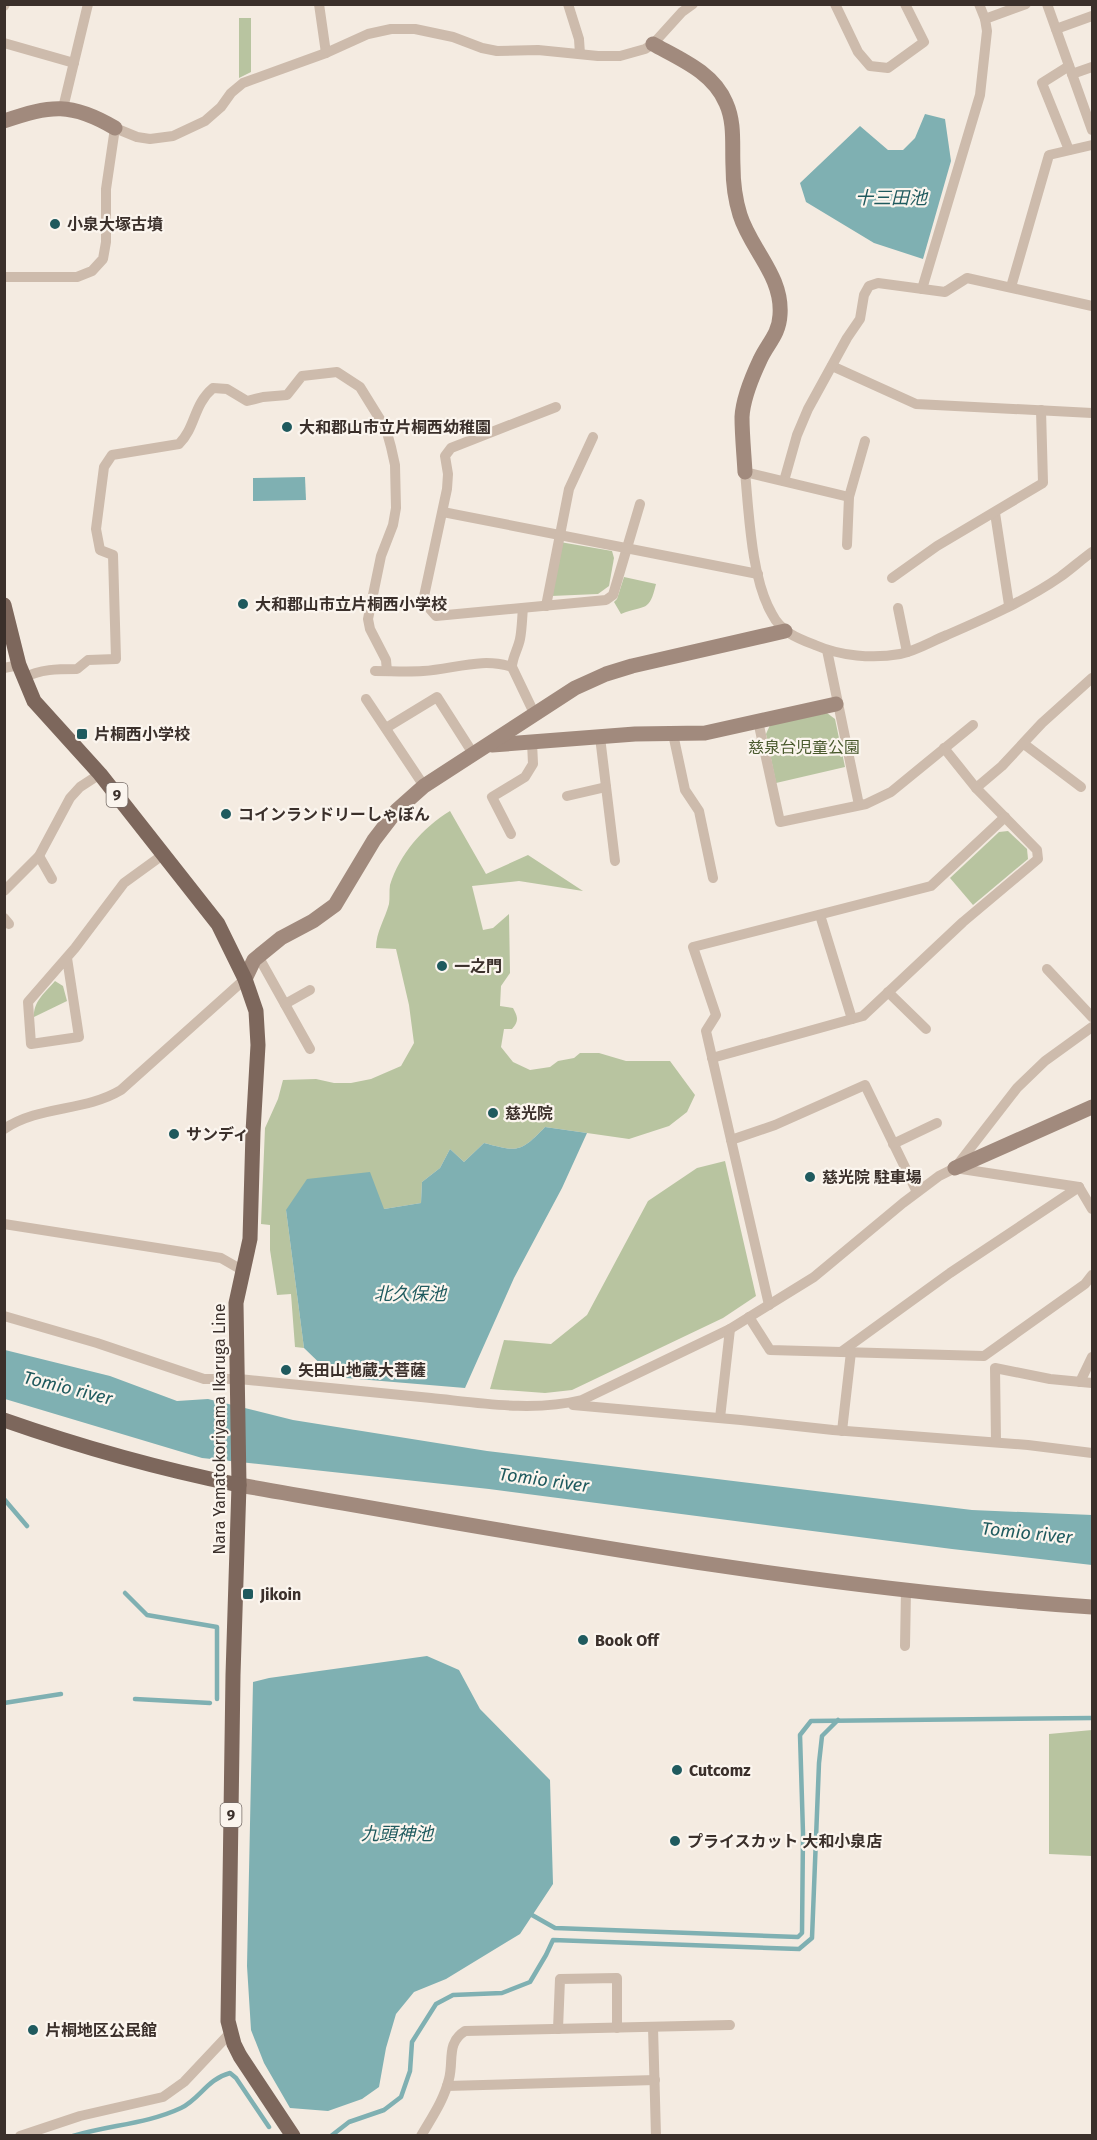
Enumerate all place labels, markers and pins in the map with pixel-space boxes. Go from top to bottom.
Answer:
place label: 小泉大塚古墳 [67,215,163,234]
marker: 小泉大塚古墳 [48,217,62,231]
place label: 大和郡山市立片桐西幼稚園 [299,418,491,437]
marker: 大和郡山市立片桐西幼稚園 [280,420,294,434]
place label: 大和郡山市立片桐西小学校 [255,595,447,614]
marker: 大和郡山市立片桐西小学校 [236,597,250,611]
place label: 片桐西小学校 [94,725,190,744]
marker: 片桐西小学校 [75,727,89,741]
place label: コインランドリーしゃぼん [238,805,430,824]
marker: コインランドリーしゃぼん [219,807,233,821]
place label: 一之門 [454,957,502,976]
marker: 一之門 [435,959,449,973]
place label: 慈光院 [505,1104,553,1123]
marker: 慈光院 [486,1106,500,1120]
place label: サンディ [186,1125,249,1144]
marker: サンディ [167,1127,181,1141]
place label: 慈光院 駐車場 [822,1168,922,1187]
marker: 慈光院 駐車場 [803,1170,817,1184]
place label: 矢田山地蔵大菩薩 [298,1361,426,1380]
marker: 矢田山地蔵大菩薩 [279,1363,293,1377]
place label: Jikoin [259,1585,301,1604]
marker: Jikoin [241,1587,255,1601]
place label: Book Off [595,1631,660,1650]
marker: Book Off [576,1633,590,1647]
place label: Cutcomz [689,1761,751,1780]
marker: Cutcomz [670,1763,684,1777]
place label: プライスカット 大和小泉店 [687,1832,882,1851]
marker: プライスカット 大和小泉店 [668,1834,682,1848]
place label: 片桐地区公民館 [45,2021,157,2040]
marker: 片桐地区公民館 [26,2023,40,2037]

